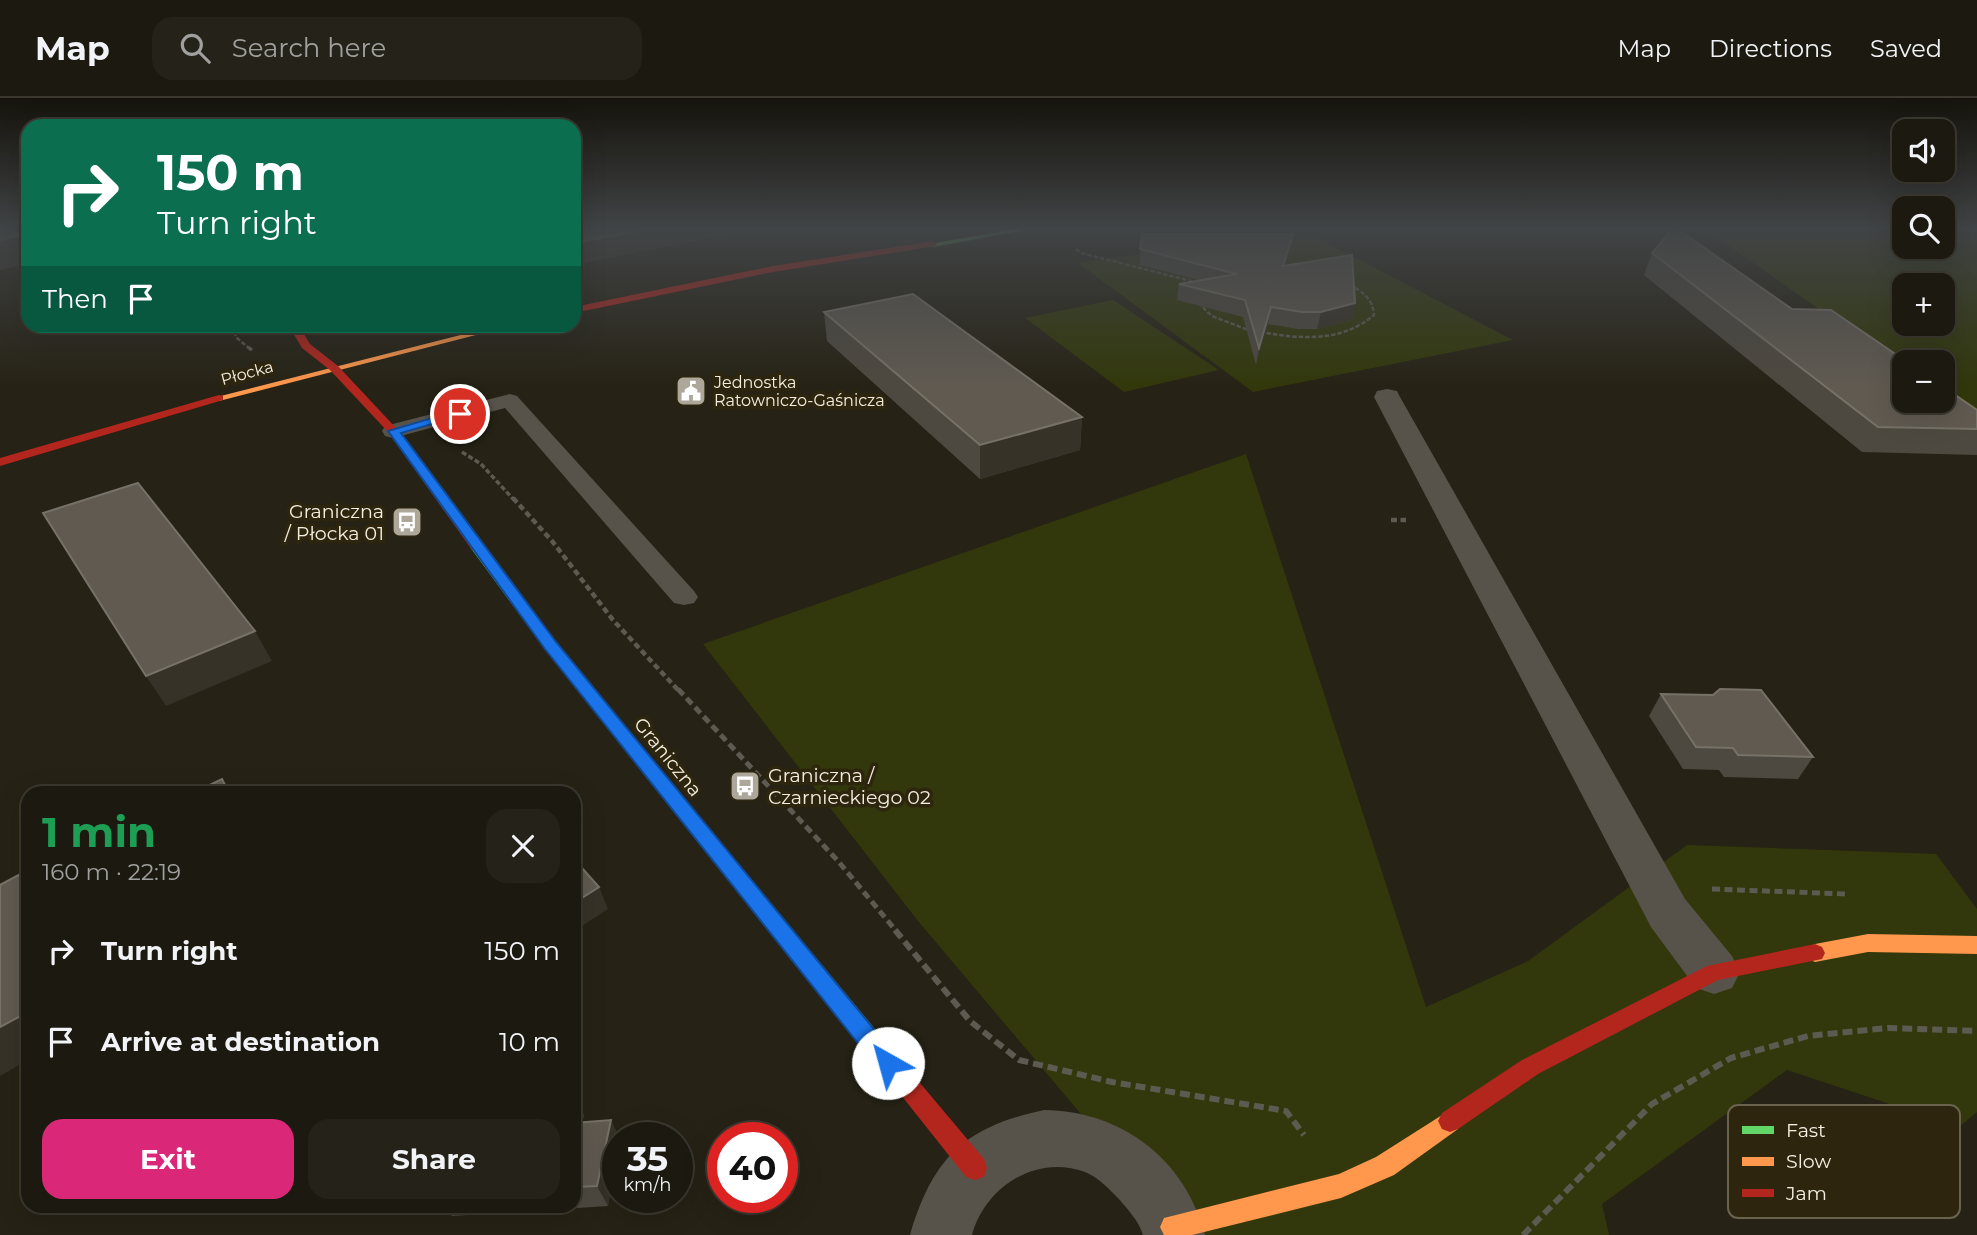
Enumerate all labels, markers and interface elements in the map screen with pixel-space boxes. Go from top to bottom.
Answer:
search box [152,17,642,80]
text: Map [35,28,110,68]
icon: search [176,29,214,67]
text: Search here [232,32,386,64]
text: Map [1618,34,1671,63]
text: Directions [1709,34,1832,63]
text: Saved [1870,34,1942,63]
map controls [1892,119,1955,413]
button: sound [1892,119,1955,182]
text: 150 m [157,143,304,202]
icon: right [42,147,133,238]
button: search [1892,196,1955,259]
text: Turn right [157,203,317,242]
button: + [1892,273,1955,336]
icon: arrive [122,280,160,318]
text: Then [42,283,108,315]
button: − [1892,350,1955,413]
street label: Płocka [219,357,275,389]
place label: Jednostka Ratowniczo-Gaśnicza [713,373,885,410]
public building icon: Jednostka Ratowniczo-Gaśnicza [674,374,708,408]
pin [430,384,490,444]
icon: arrive [441,395,479,433]
place label: Graniczna / Płocka 01 [283,500,384,545]
bus stop icon: Graniczna / Płocka 01 [390,505,424,539]
street label: Graniczna [629,713,707,801]
place label: Graniczna / Czarnieckiego 02 [768,764,931,809]
bus stop icon: Graniczna / Czarnieckiego 02 [728,769,762,803]
text: 1 min [42,806,156,858]
button: close [486,809,560,883]
text: 160 m · 22:19 [42,858,181,886]
icon: right [42,932,80,970]
text: Turn right [101,935,237,967]
text: 150 m [484,935,560,967]
icon: arrive [42,1023,80,1061]
text: Arrive at destination [101,1026,380,1058]
text: 10 m [499,1026,560,1058]
position arrow [851,1026,925,1100]
legend [1728,1105,1960,1218]
button: Exit [42,1119,294,1199]
button: Share [308,1119,560,1199]
text: Fast [1786,1119,1826,1142]
speed limit sign: 40 [707,1122,798,1213]
text: 35 [627,1137,668,1180]
text: Slow [1786,1150,1831,1173]
text: km/h [623,1174,672,1196]
text: Jam [1785,1182,1827,1205]

